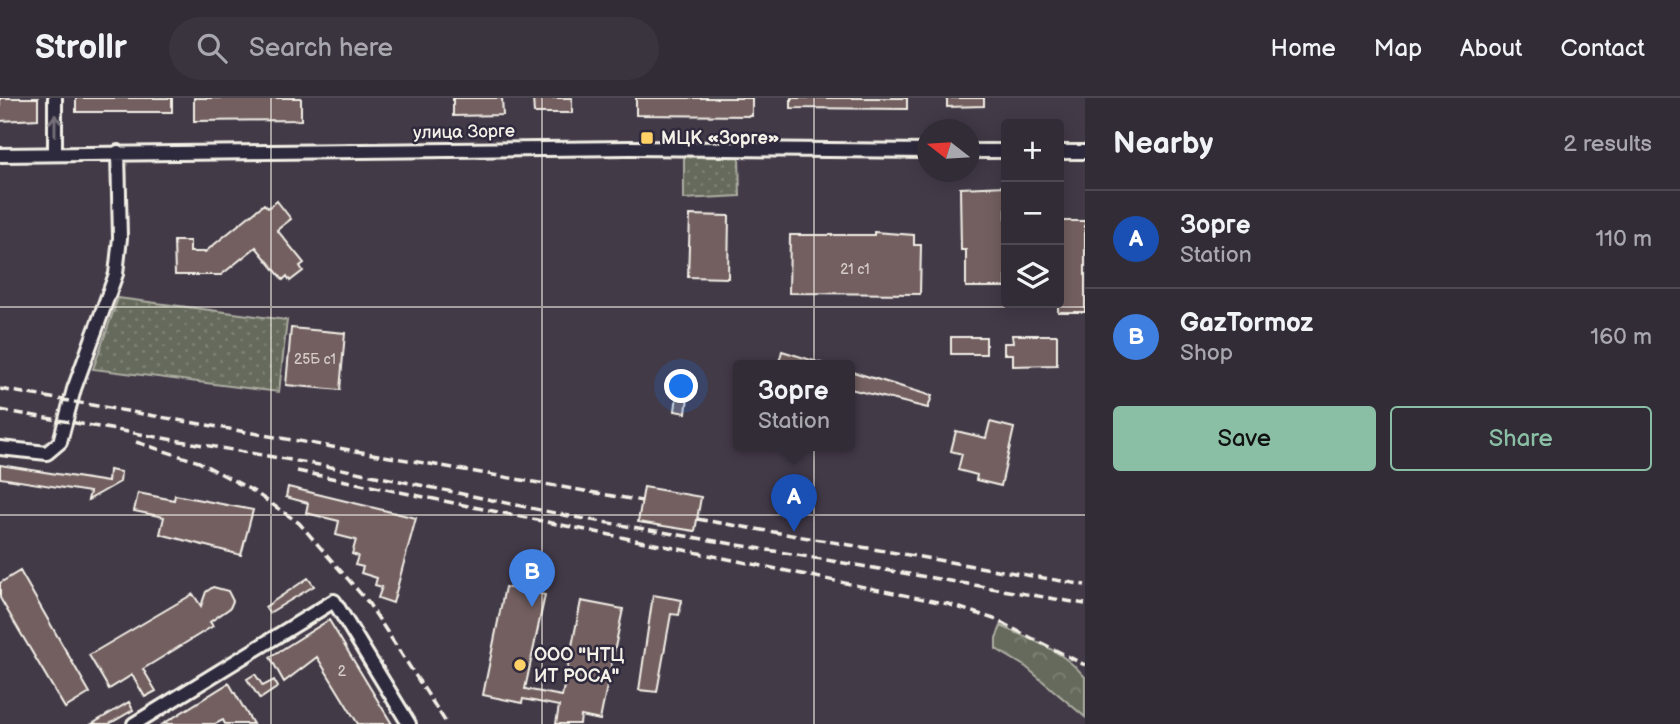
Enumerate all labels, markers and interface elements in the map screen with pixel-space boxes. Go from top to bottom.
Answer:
search box [169,17,659,80]
text: Strollr [35,28,127,68]
icon: search [193,29,231,67]
text: Search here [249,33,393,64]
text: Home [1271,34,1336,63]
text: Map [1374,34,1422,63]
text: About [1460,34,1522,63]
text: Contact [1560,34,1645,63]
one-way arrow [48,114,62,137]
north arrow [917,119,980,182]
map controls [1001,119,1064,308]
button: + [1001,119,1064,182]
street label: улица Зорге [413,121,515,143]
text: Nearby [1113,126,1213,162]
place label: МЦК «Зорге» [661,128,779,149]
marker: МЦК «Зорге» [639,130,655,146]
text: 2 results [1563,130,1652,158]
button: − [1001,182,1064,245]
text: Зорге [1180,210,1250,241]
text: A [1129,225,1143,253]
text: 110 m [1595,225,1652,253]
text: Station [1180,241,1252,269]
button: layers [1001,245,1064,308]
house number: 21 с1 [840,261,870,278]
text: GazTormoz [1180,308,1313,339]
text: B [1128,323,1144,351]
text: 160 m [1590,323,1652,351]
text: Shop [1180,339,1233,367]
house number: 25Б с1 [294,351,336,368]
popup [733,360,855,451]
your location [664,369,698,403]
text: Зорге [758,376,828,407]
button: Save [1113,406,1376,471]
button: Share [1390,406,1652,471]
text: Station [758,407,830,435]
pin: A [771,474,817,532]
pin: B [509,549,555,607]
place label: ООО "НТЦ ИТ РОСА" [534,645,624,687]
marker: ООО "НТЦ ИТ РОСА" [512,657,528,673]
house number: 2 [338,663,347,680]

